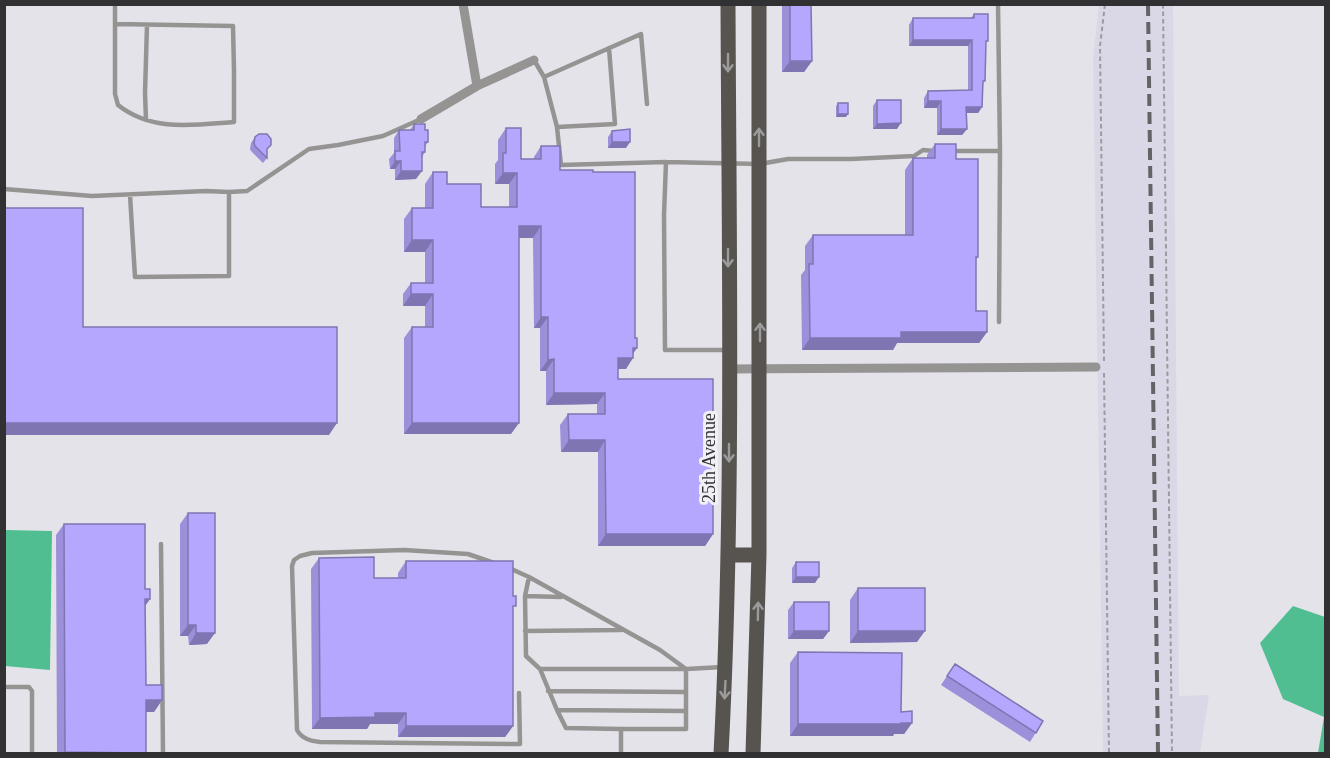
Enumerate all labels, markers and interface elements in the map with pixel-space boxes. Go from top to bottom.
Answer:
one-way arrow [722,52,734,72]
one-way arrow [753,128,765,148]
one-way arrow [723,247,734,267]
one-way arrow [754,323,766,343]
street label: 25th Avenue [699,413,719,503]
one-way arrow [723,442,734,462]
one-way arrow [752,602,764,622]
one-way arrow [719,679,730,699]

